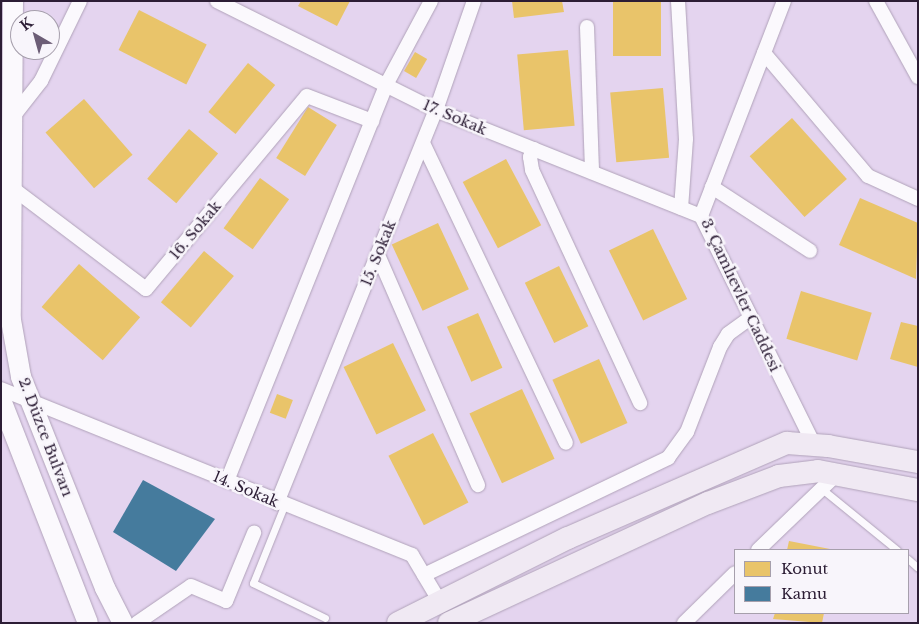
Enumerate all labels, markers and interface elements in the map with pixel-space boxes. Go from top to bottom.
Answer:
north arrow [10,10,60,60]
text: K [16,13,36,35]
street label: 17. Sokak [420,95,490,139]
street label: 16. Sokak [165,197,225,263]
street label: 3. Çamlıevler Caddesi [697,215,785,375]
street label: 15. Sokak [357,217,399,289]
street label: 2. Düzce Bulvarı [15,375,77,499]
street label: 14. Sokak [210,467,282,511]
legend [734,549,909,614]
text: Konut [781,559,828,578]
text: Kamu [781,584,827,603]

